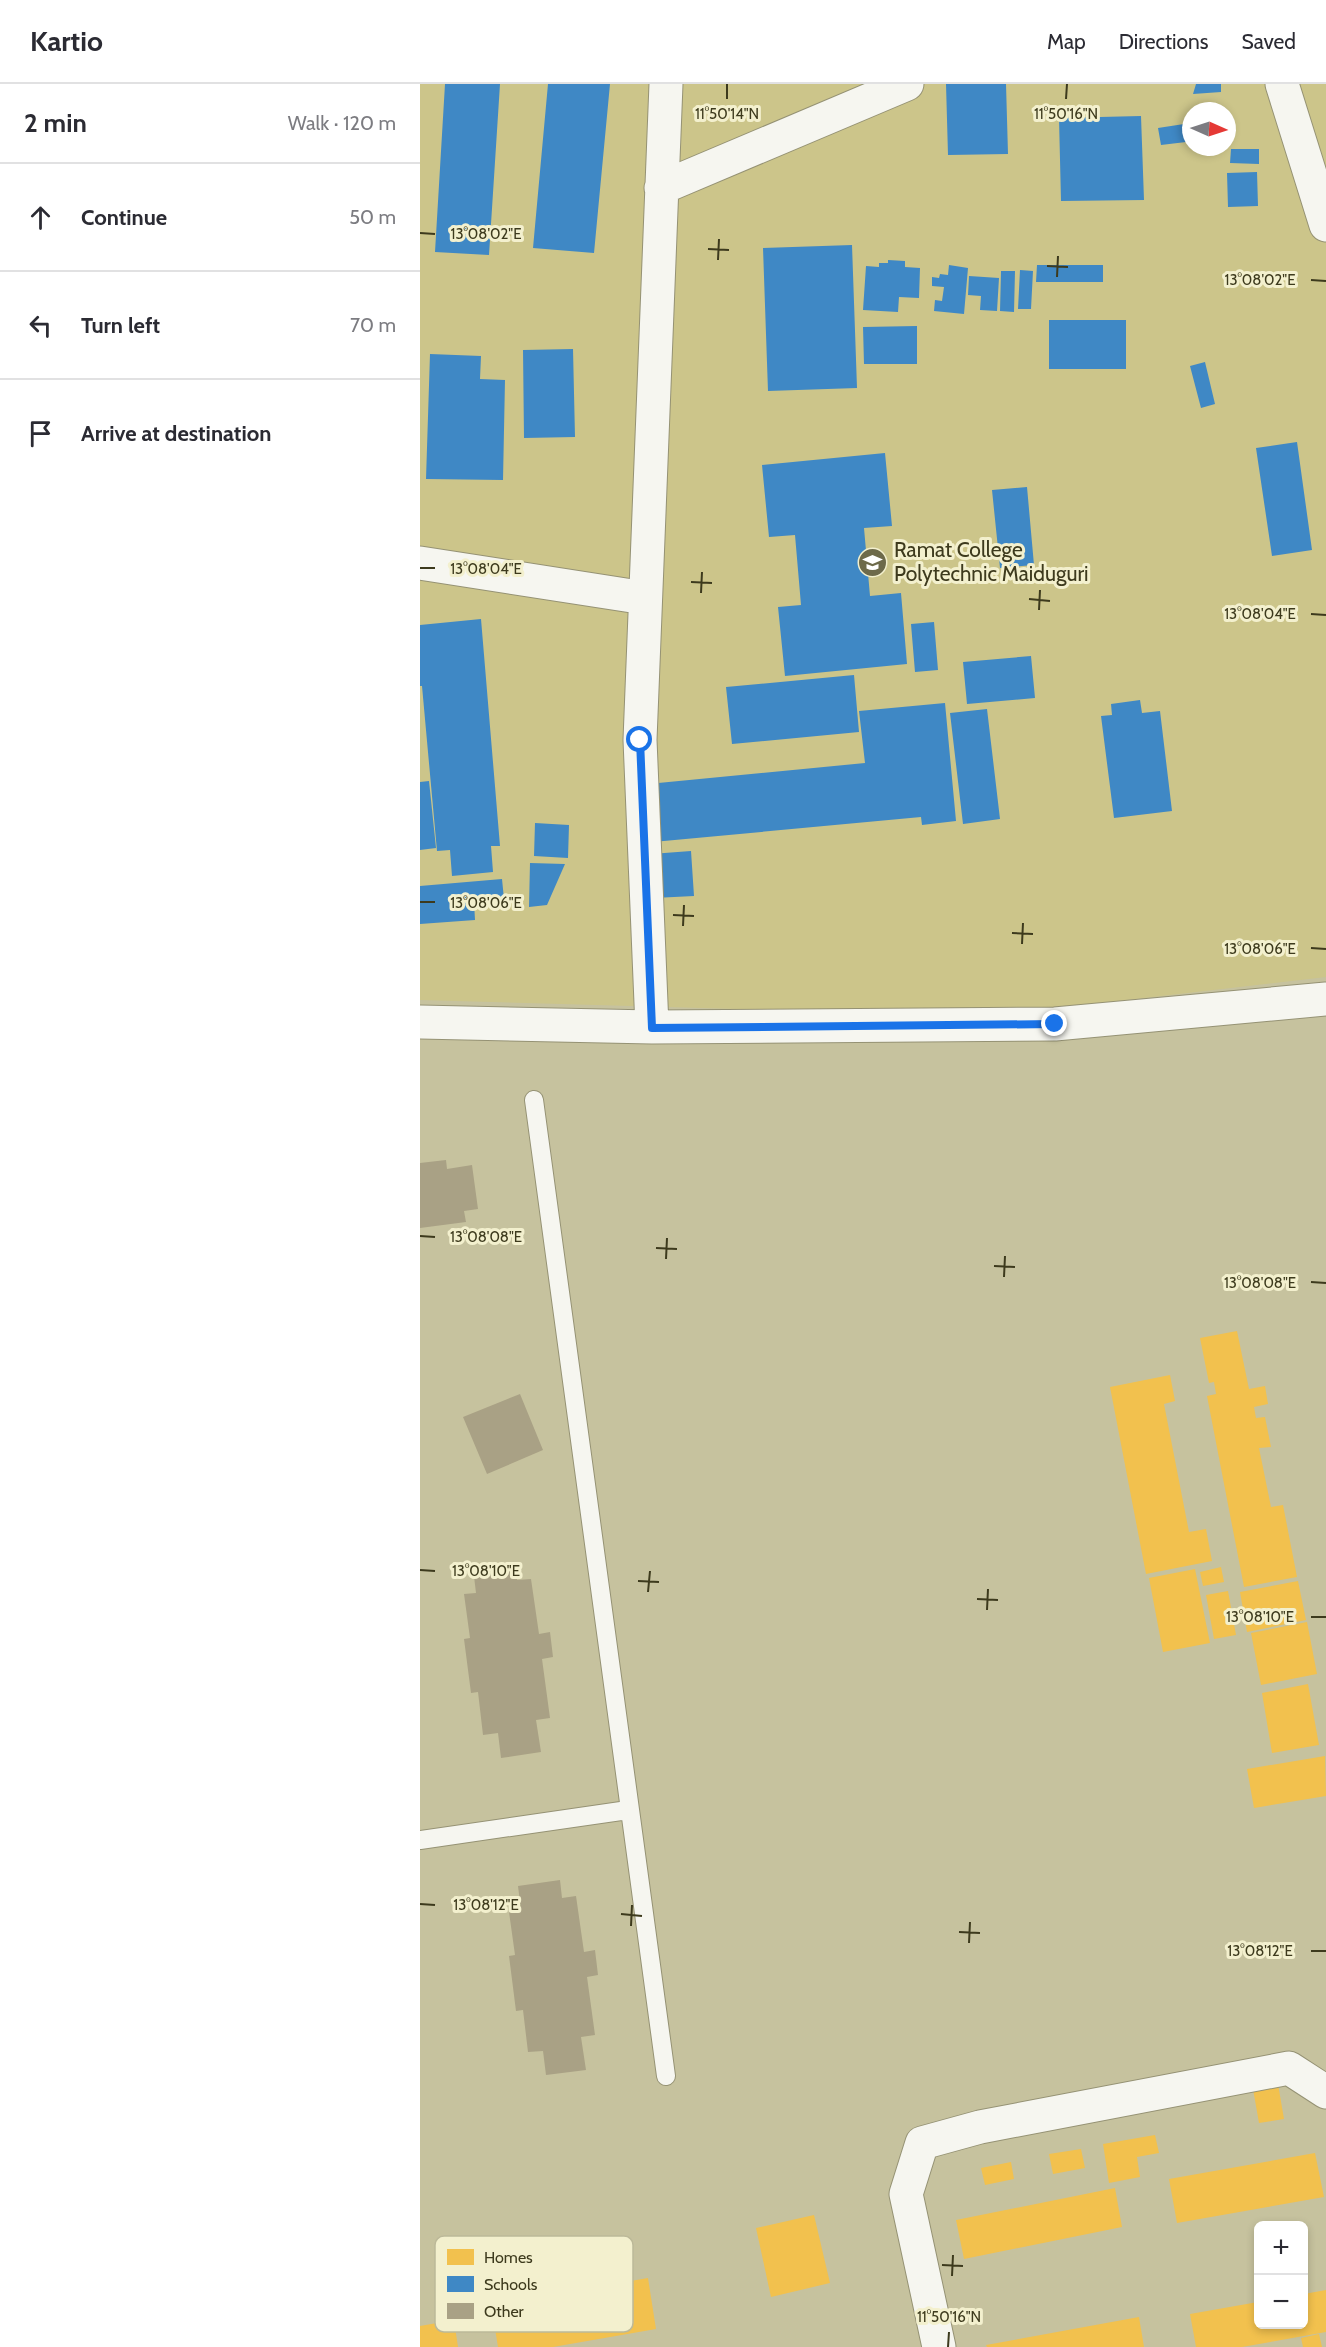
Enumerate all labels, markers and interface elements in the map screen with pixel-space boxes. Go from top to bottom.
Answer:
text: Kartio [30,24,103,58]
text: Map [1047,29,1086,54]
text: Directions [1119,29,1208,54]
text: Saved [1241,29,1296,54]
north arrow [1182,102,1236,156]
text: 11°50'14"N [695,105,759,123]
text: 11°50'16"N [1034,105,1098,123]
text: 2 min [24,107,87,139]
text: Walk · 120 m [288,111,396,135]
icon: ahead [24,201,57,234]
text: Continue [81,204,167,231]
text: 50 m [349,205,396,229]
text: 13°08'02"E [451,225,521,243]
text: 13°08'02"E [1225,271,1295,289]
icon: left [24,309,57,342]
text: Turn left [81,312,160,339]
text: 70 m [350,313,396,337]
icon: arrive [24,417,57,450]
text: Arrive at destination [81,420,271,447]
place label: Ramat College Polytechnic Maiduguri [894,537,1088,586]
school or university icon: Ramat College Polytechnic Maiduguri [857,546,889,578]
text: 13°08'04"E [450,560,522,578]
text: 13°08'04"E [1224,605,1296,623]
route start [626,726,652,752]
text: 13°08'06"E [450,894,522,912]
text: 13°08'06"E [1224,940,1296,958]
route end [1041,1010,1067,1036]
text: 13°08'08"E [450,1228,522,1246]
text: 13°08'08"E [1224,1274,1296,1292]
text: 13°08'10"E [452,1562,520,1580]
text: 13°08'10"E [1226,1608,1294,1626]
text: 13°08'12"E [453,1896,519,1914]
text: 13°08'12"E [1227,1942,1293,1960]
map controls [1254,2221,1308,2329]
button: + [1254,2221,1308,2275]
legend [435,2236,633,2332]
text: Homes [484,2248,533,2267]
text: Schools [484,2275,538,2294]
button: − [1254,2275,1308,2329]
text: Other [484,2302,525,2321]
text: 11°50'16"N [917,2308,981,2326]

